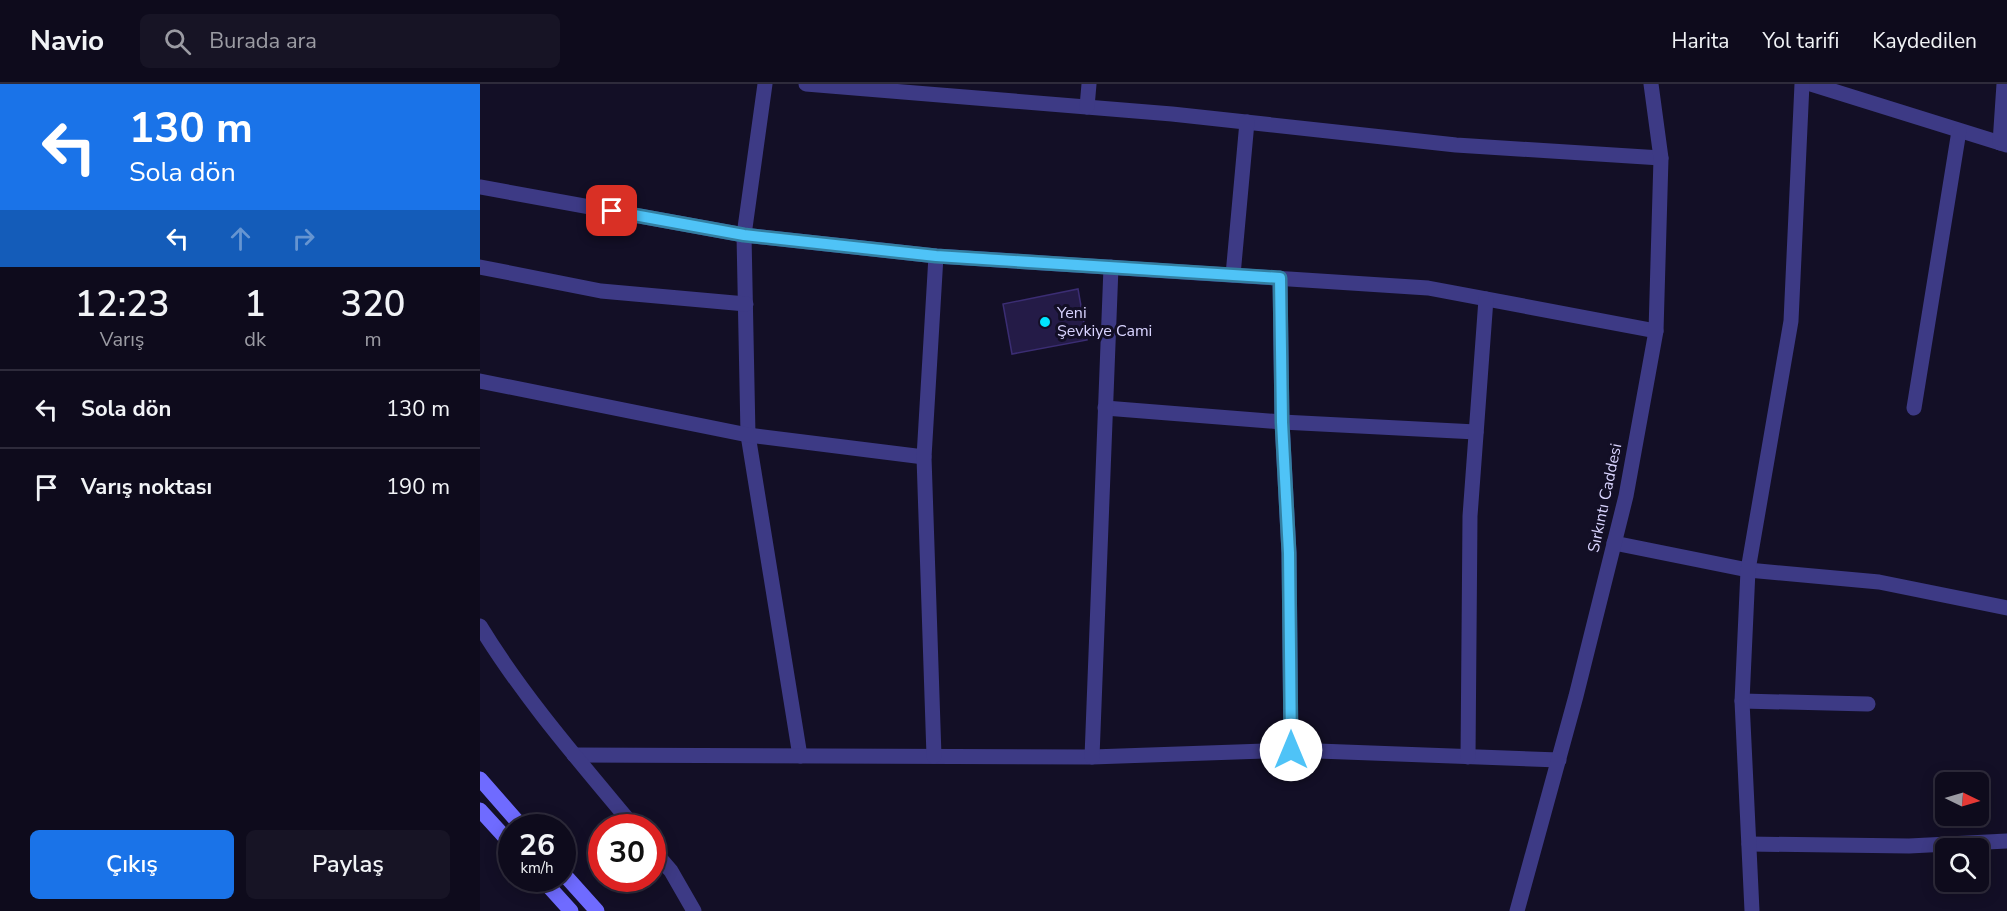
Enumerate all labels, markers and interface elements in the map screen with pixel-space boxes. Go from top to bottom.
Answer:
search box [140,14,560,68]
text: Navio [30,22,104,60]
icon: search [161,25,194,58]
text: Burada ara [209,26,317,56]
text: Harita [1671,27,1729,55]
text: Yol tarifi [1762,27,1839,55]
text: Kaydedilen [1872,27,1977,55]
text: 130 m [129,100,253,157]
icon: left [30,108,108,186]
text: Sola dön [129,154,236,191]
pin [586,185,637,236]
icon: arrive [595,194,628,227]
icon: left [161,222,194,255]
icon: ahead [224,222,257,255]
icon: right [287,222,320,255]
text: 12:23 [75,280,170,329]
text: 1 [244,280,266,329]
text: 320 [341,280,405,329]
place label: Yeni Şevkiye Cami [1056,302,1152,342]
marker: Yeni Şevkiye Cami [1038,315,1052,329]
text: Varış [100,326,144,353]
text: dk [244,326,266,353]
text: m [364,326,382,353]
icon: left [30,393,63,426]
text: Sola dön [81,394,171,424]
text: 130 m [386,394,450,424]
street label: Sırkıntı Caddesi [1583,441,1627,555]
icon: arrive [30,471,63,504]
text: Varış noktası [81,472,212,502]
text: 190 m [386,472,450,502]
position arrow [1259,718,1323,782]
north arrow [1935,772,1989,826]
map controls [1935,772,1989,892]
speed limit sign: 30 [588,814,666,892]
text: 26 [519,825,555,866]
button: Çıkış [30,830,234,899]
button: Paylaş [246,830,450,899]
button: search [1935,838,1989,892]
text: km/h [520,858,554,878]

